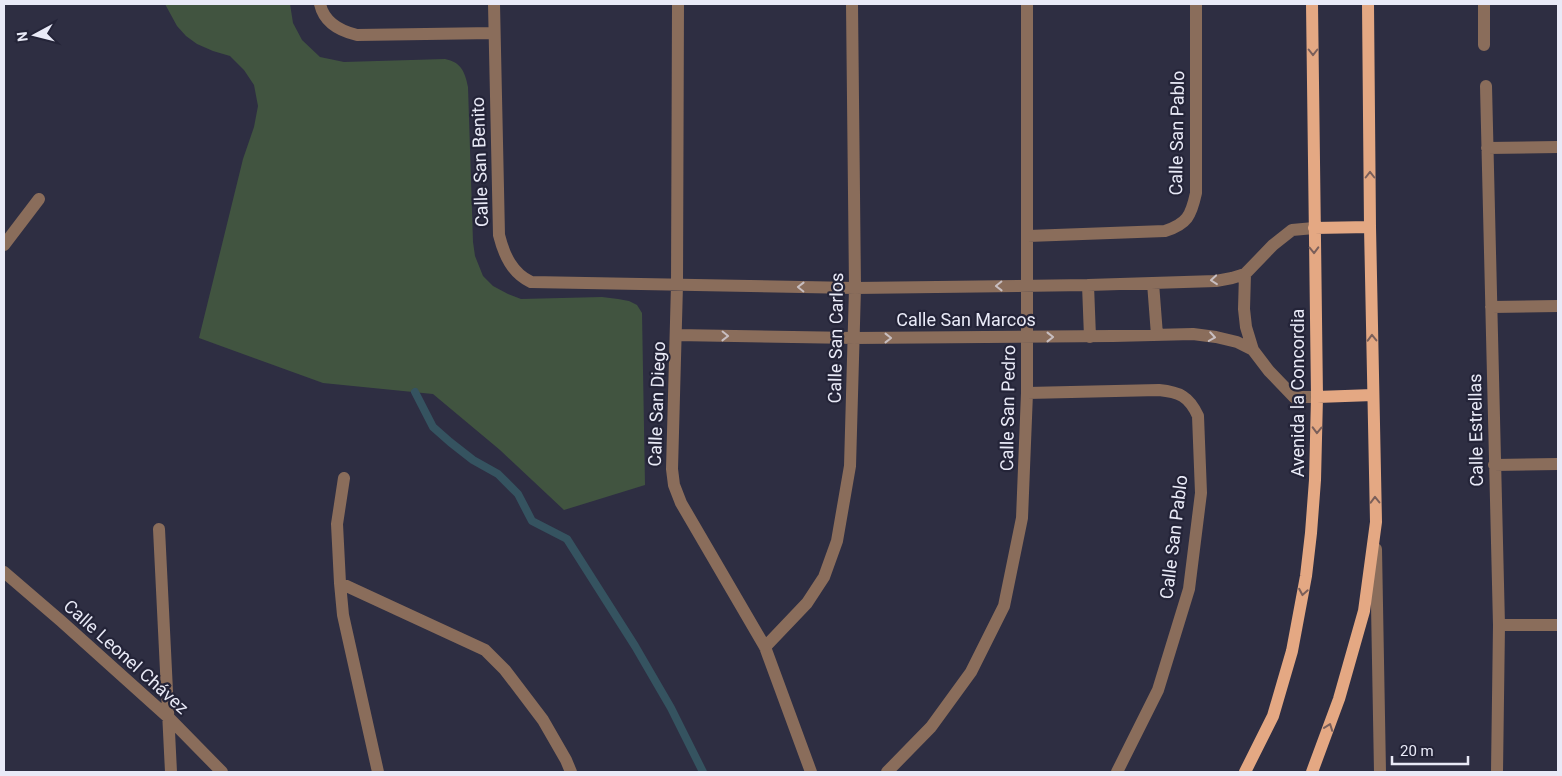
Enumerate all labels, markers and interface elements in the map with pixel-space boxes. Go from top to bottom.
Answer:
north arrow [10,10,60,60]
text: N [14,31,31,42]
one-way arrow [1308,49,1318,57]
street label: Calle San Pablo [1165,70,1188,196]
street label: Calle San Benito [467,97,492,227]
one-way arrow [1364,171,1375,179]
one-way arrow [1309,246,1320,254]
street label: Calle San Carlos [824,272,847,404]
one-way arrow [1209,275,1217,286]
one-way arrow [995,281,1002,291]
one-way arrow [797,282,805,292]
street label: Calle San Marcos [896,309,1036,330]
street label: Avenida la Concordia [1287,309,1308,477]
one-way arrow [722,331,729,341]
one-way arrow [1208,331,1217,341]
one-way arrow [884,332,892,343]
one-way arrow [1046,332,1054,342]
one-way arrow [1367,333,1377,341]
street label: Calle San Diego [644,341,669,467]
street label: Calle San Pedro [996,345,1019,471]
street label: Calle Estrellas [1464,373,1487,487]
one-way arrow [1312,426,1322,434]
street label: Calle San Pablo [1155,474,1192,600]
one-way arrow [1370,496,1380,504]
one-way arrow [1299,587,1309,596]
street label: Calle Leonel Chávez [60,595,193,718]
one-way arrow [1323,723,1333,731]
scale bar [1392,734,1468,766]
text: 20 m [1400,742,1434,760]

